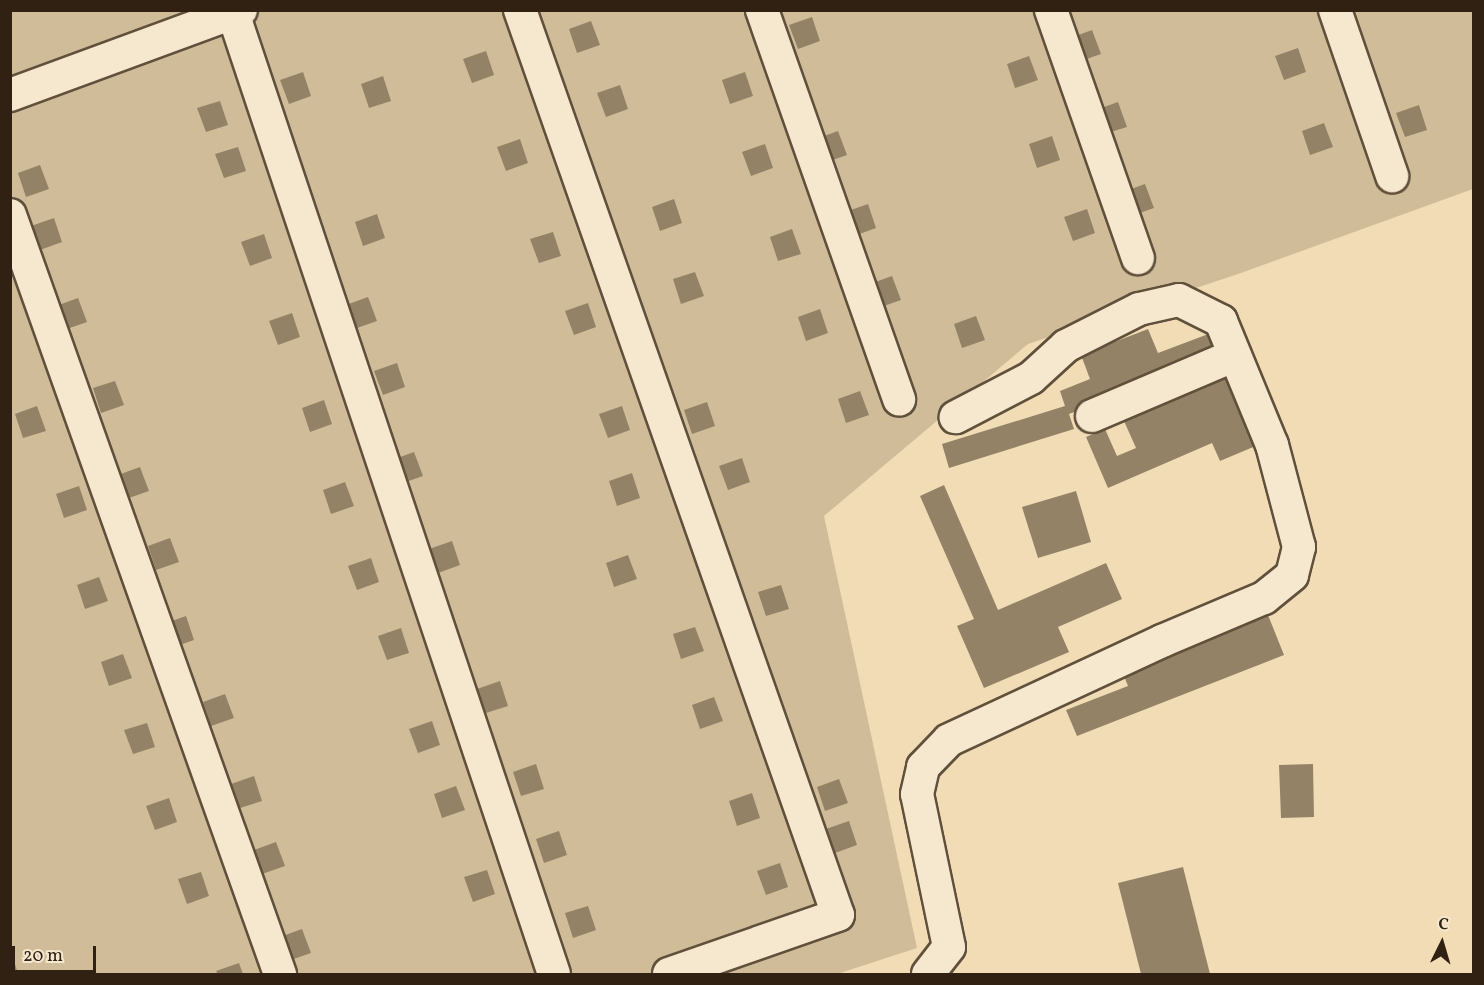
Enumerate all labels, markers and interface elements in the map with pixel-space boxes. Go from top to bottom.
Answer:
north arrow [1412,913,1472,973]
text: С [1437,914,1450,936]
scale bar [15,934,99,972]
text: 20 m [23,944,63,969]

